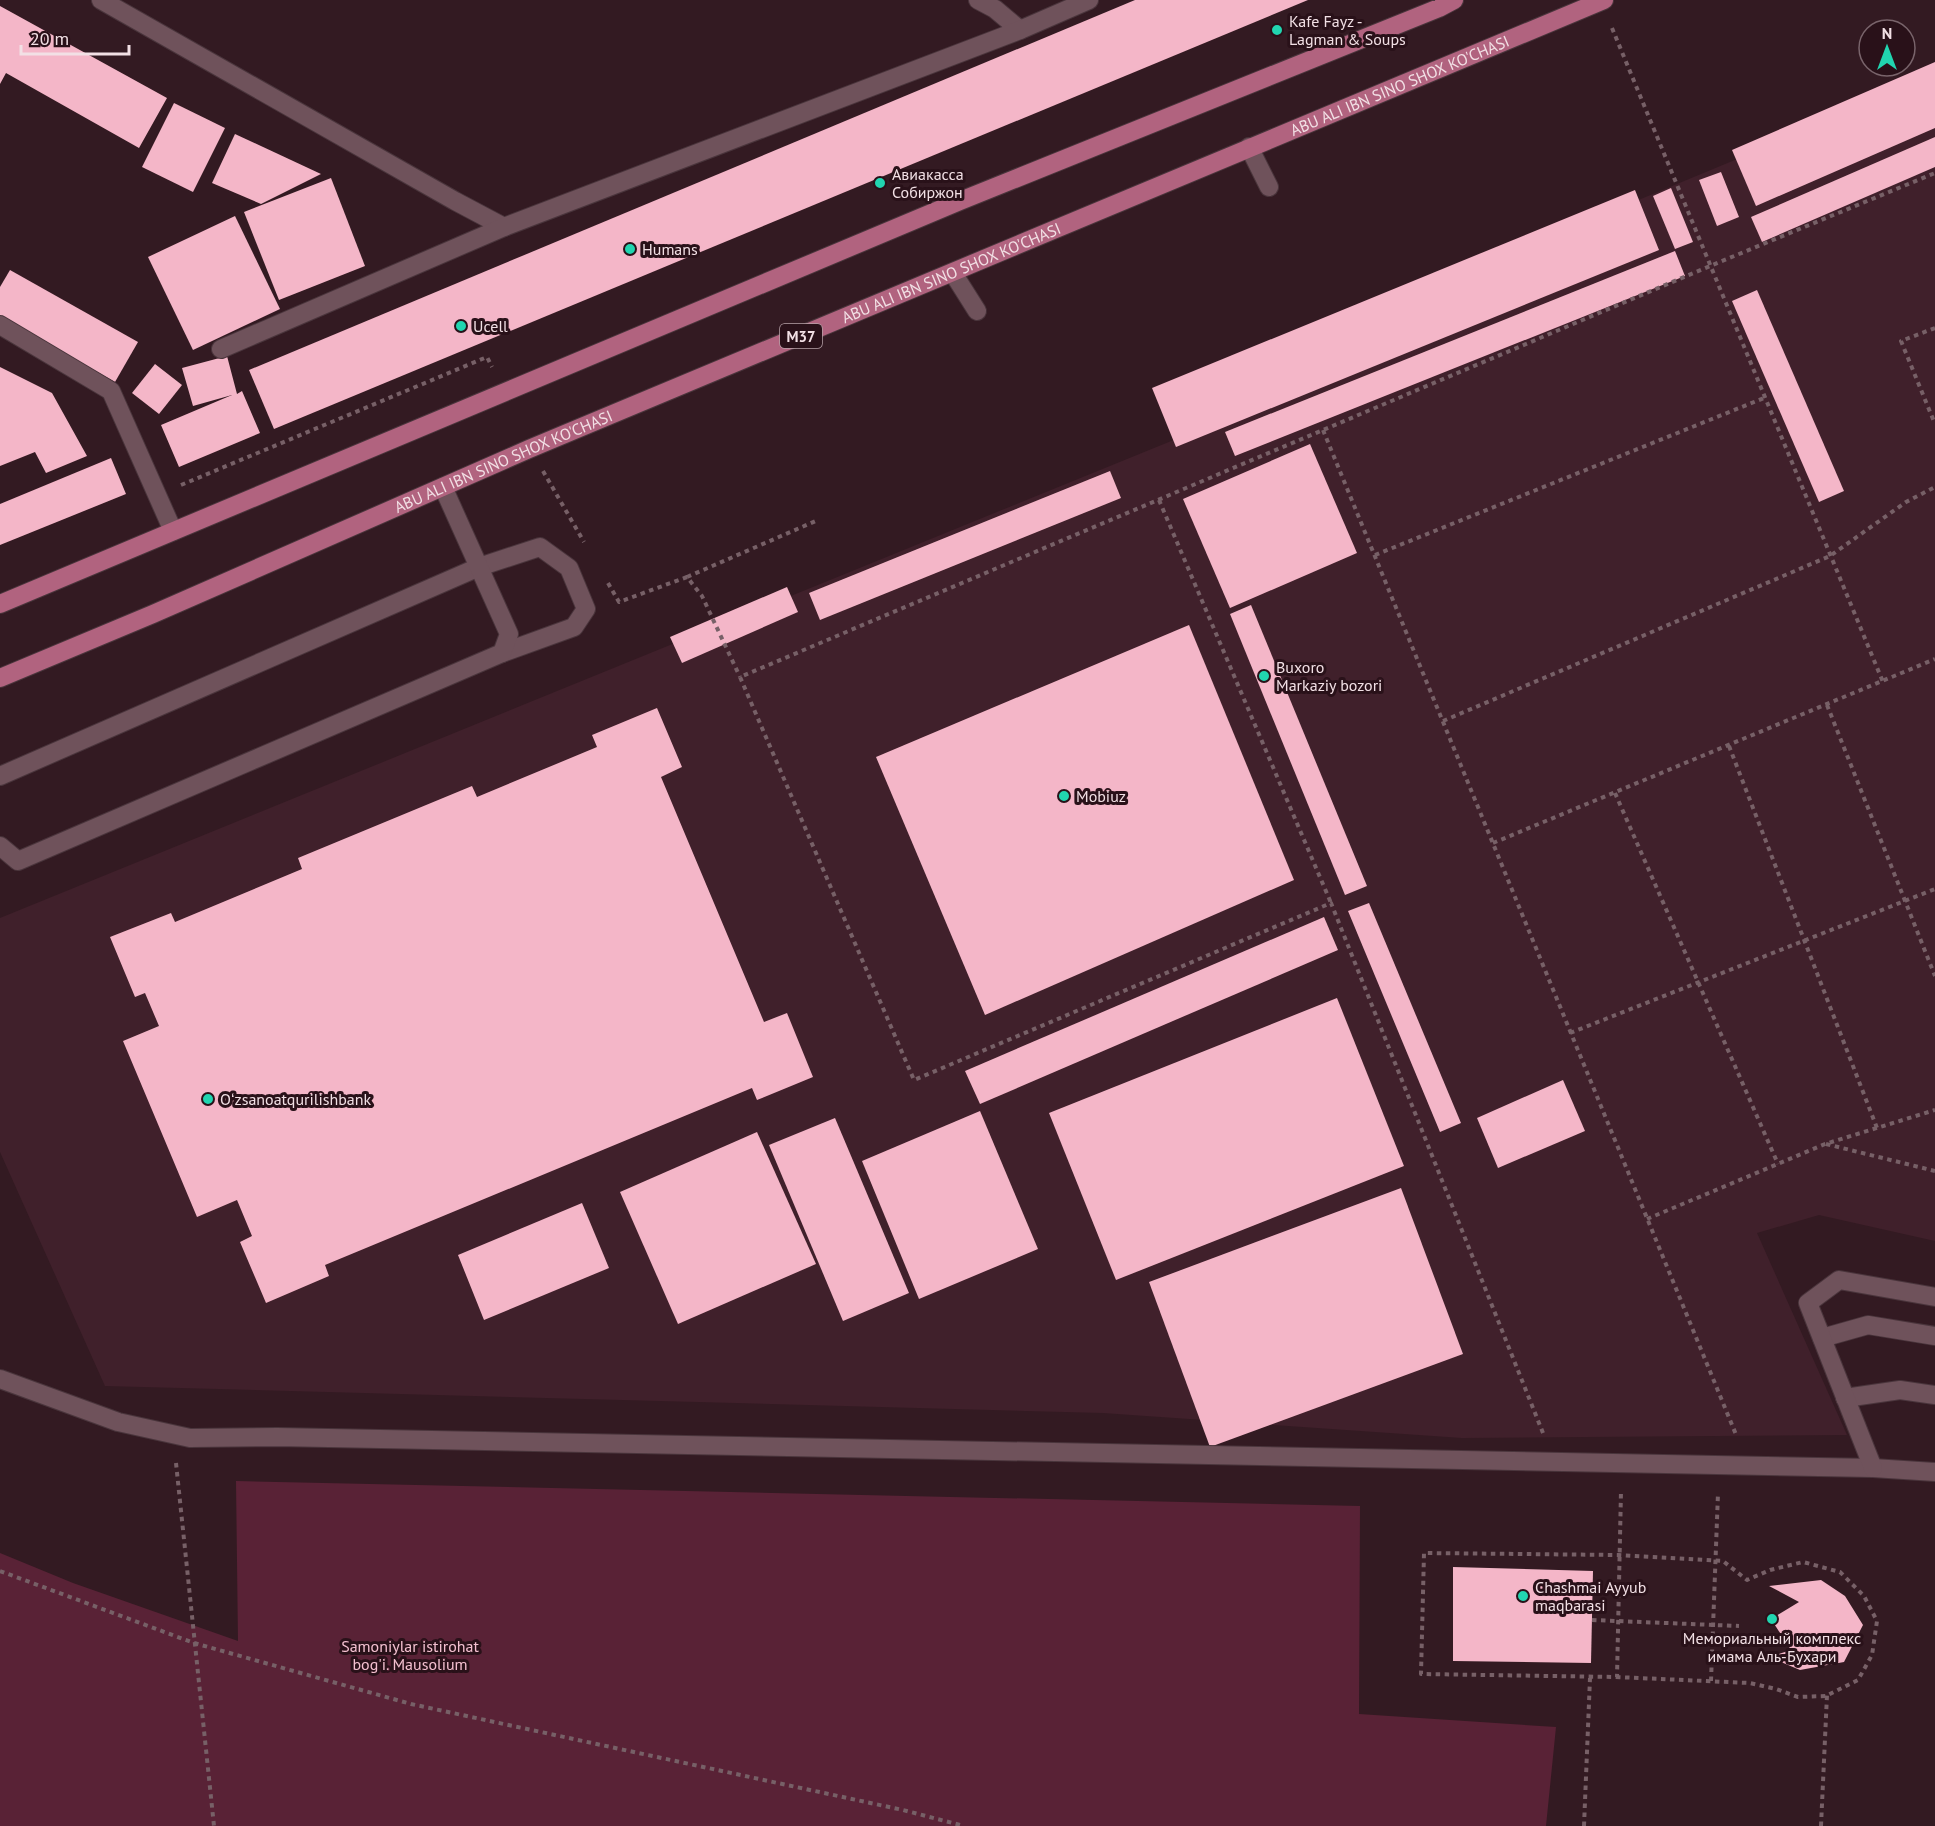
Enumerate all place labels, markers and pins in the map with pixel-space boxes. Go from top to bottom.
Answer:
place label: Kafe Fayz - Lagman & Soups [1289,11,1406,49]
marker: Kafe Fayz - Lagman & Soups [1270,23,1284,37]
place label: Авиакасса Собиржон [892,164,964,202]
marker: Авиакасса Собиржон [873,176,887,190]
place label: Humans [642,239,698,259]
marker: Humans [623,242,637,256]
place label: Ucell [473,316,508,336]
marker: Ucell [454,319,468,333]
place label: Buxoro Markaziy bozori [1276,657,1382,695]
marker: Buxoro Markaziy bozori [1257,669,1271,683]
place label: Mobiuz [1076,786,1126,806]
marker: Mobiuz [1057,789,1071,803]
place label: Oʻzsanoatqurilishbank [220,1089,372,1109]
marker: Oʻzsanoatqurilishbank [201,1092,215,1106]
place label: Chashmai Ayyub maqbarasi [1535,1577,1646,1615]
marker: Chashmai Ayyub maqbarasi [1516,1589,1530,1603]
marker: Мемориальный комплекс имама Аль-Бухари [1765,1612,1779,1626]
place label: Мемориальный комплекс имама Аль-Бухари [1683,1628,1861,1666]

